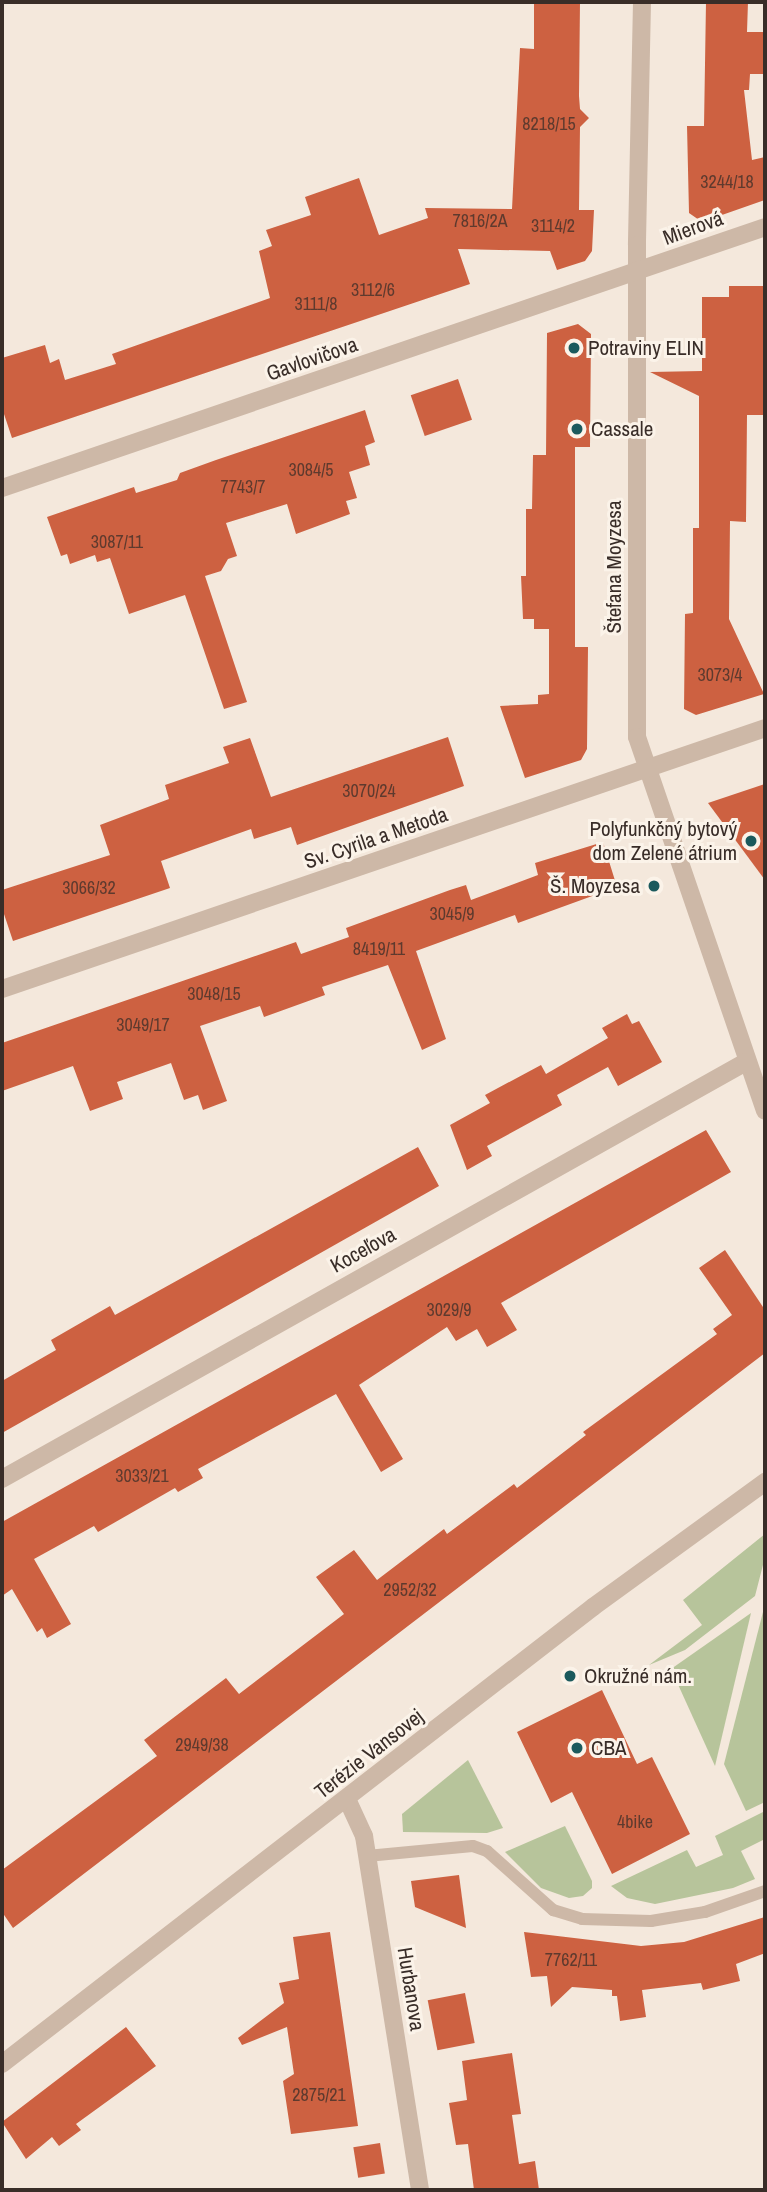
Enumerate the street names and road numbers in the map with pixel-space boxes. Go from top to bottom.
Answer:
street label: Mierová [659,206,727,250]
street label: Gavlovičova [263,332,361,386]
street label: Štefana Moyzesa [601,500,627,634]
street label: Sv. Cyrila a Metoda [301,802,451,874]
street label: Koceľova [326,1222,400,1278]
street label: Terézie Vansovej [310,1704,428,1804]
street label: Hurbanova [392,1945,430,2033]

